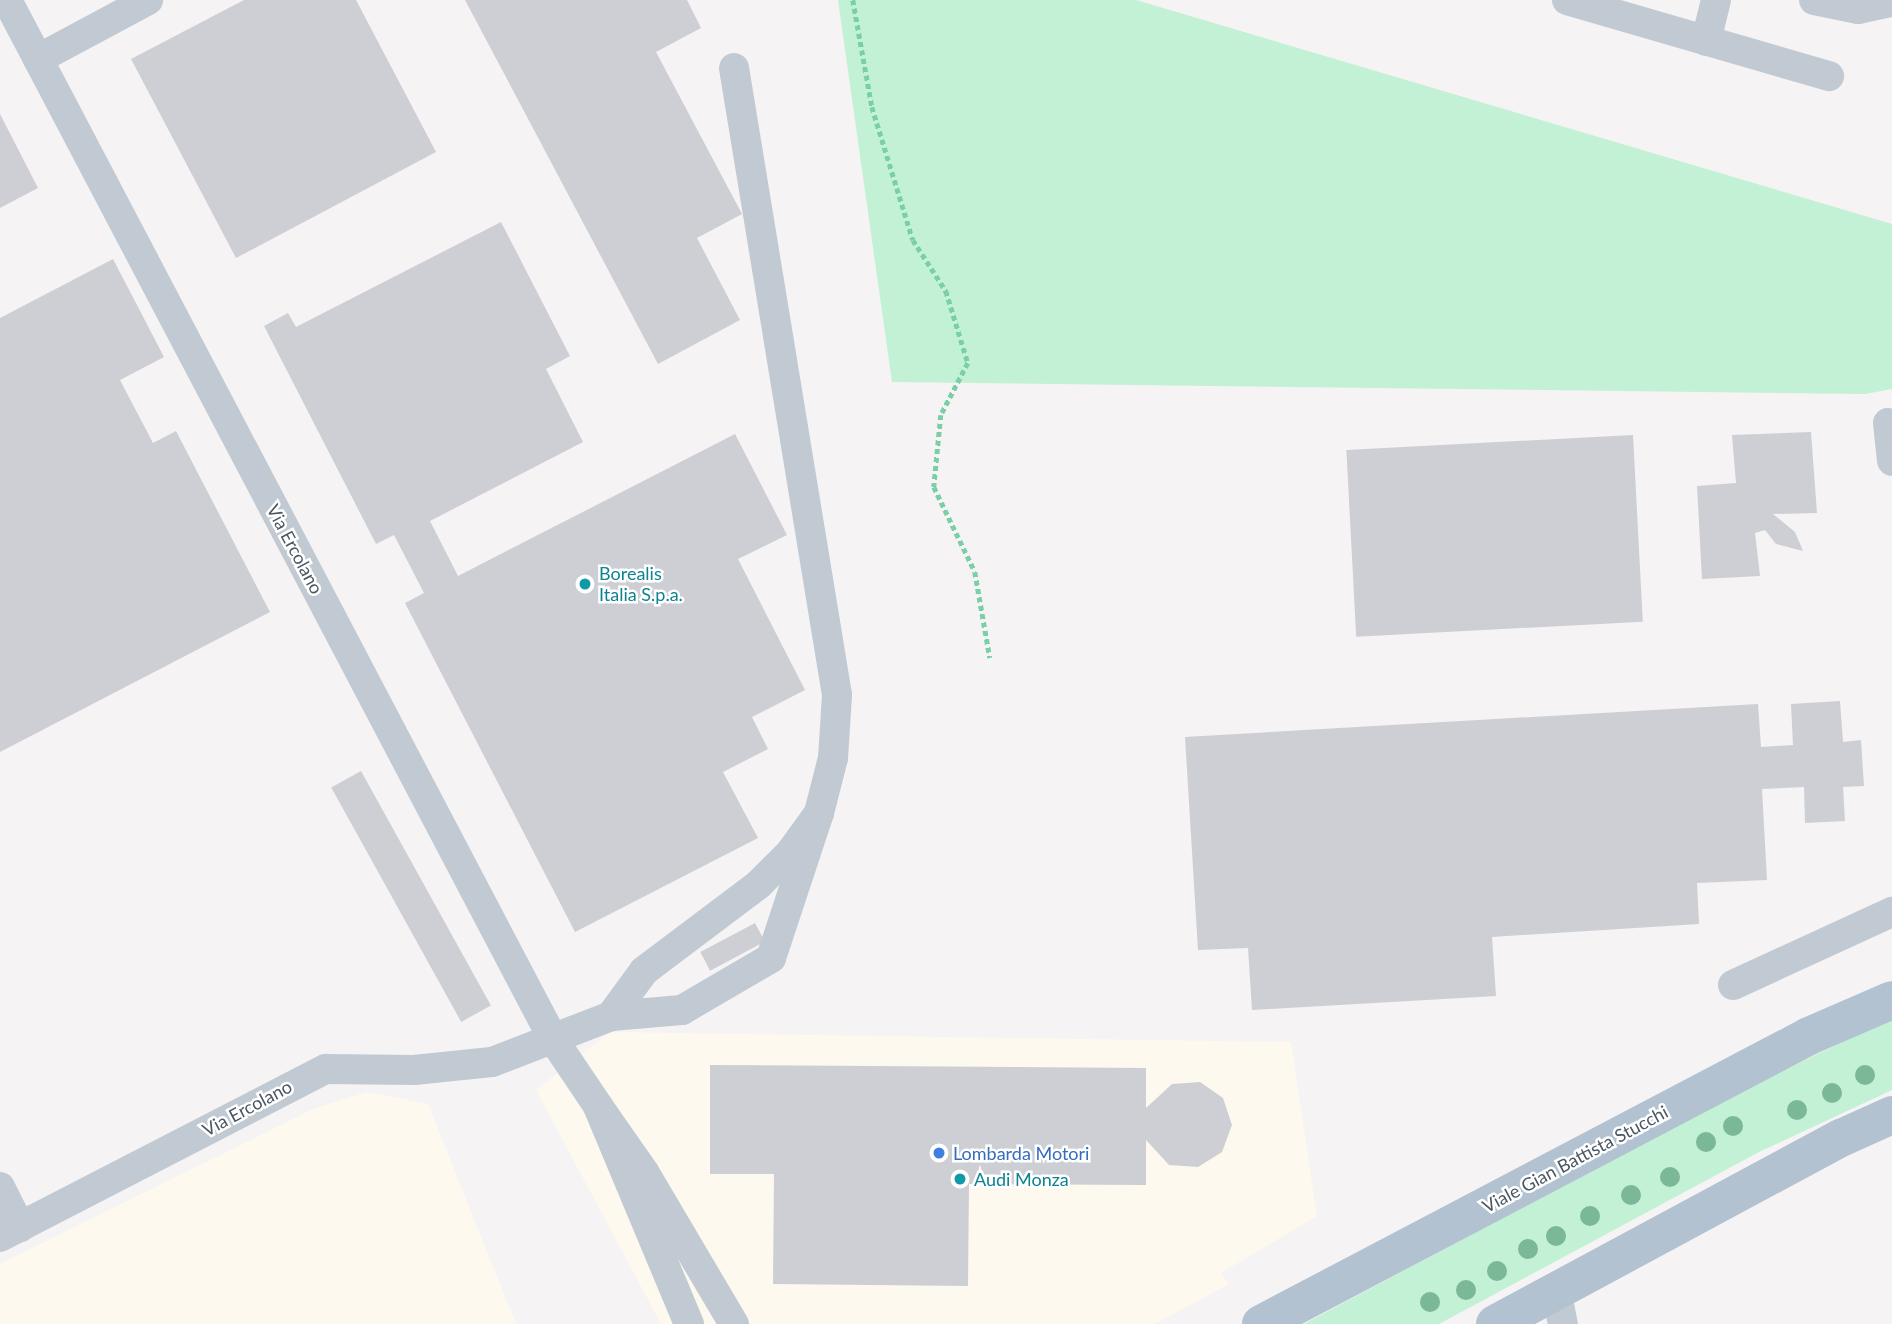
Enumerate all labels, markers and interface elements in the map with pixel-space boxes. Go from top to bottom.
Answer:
street label: Via Ercolano [262,500,328,598]
place label: Borealis Italia S.p.a. [599,563,683,606]
marker: Borealis Italia S.p.a. [577,576,593,592]
street label: Via Ercolano [198,1075,296,1141]
street label: Viale Gian Battista Stucchi [1479,1101,1671,1217]
place label: Lombarda Motori [953,1142,1089,1164]
marker: Lombarda Motori [931,1145,947,1161]
place label: Audi Monza [974,1168,1069,1190]
marker: Audi Monza [952,1171,968,1187]

